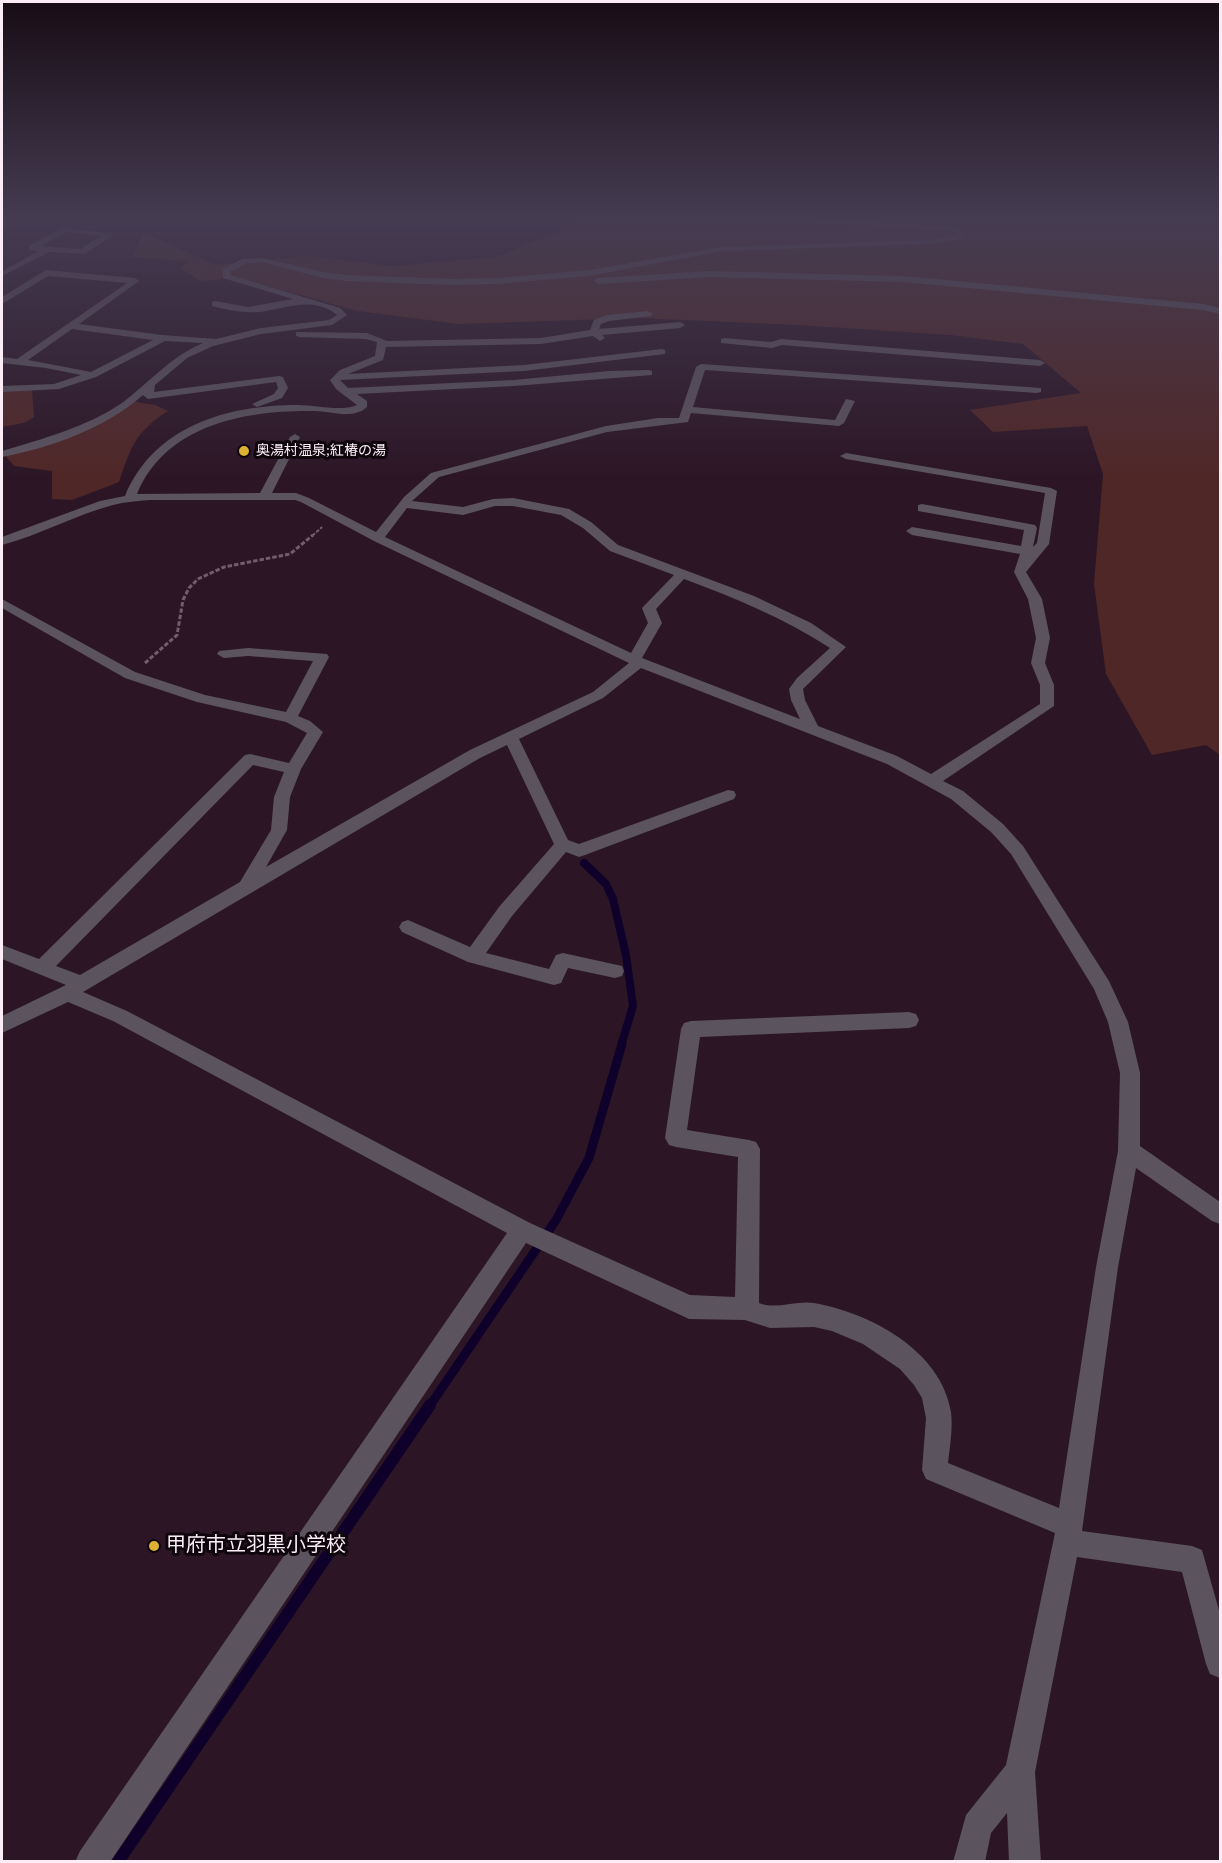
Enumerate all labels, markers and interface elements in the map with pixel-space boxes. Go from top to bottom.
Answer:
place label: 奥湯村温泉;紅椿の湯 [256,443,386,459]
marker: 奥湯村温泉;紅椿の湯 [237,444,251,458]
place label: 甲府市立羽黒小学校 [166,1534,346,1558]
marker: 甲府市立羽黒小学校 [147,1539,161,1553]

